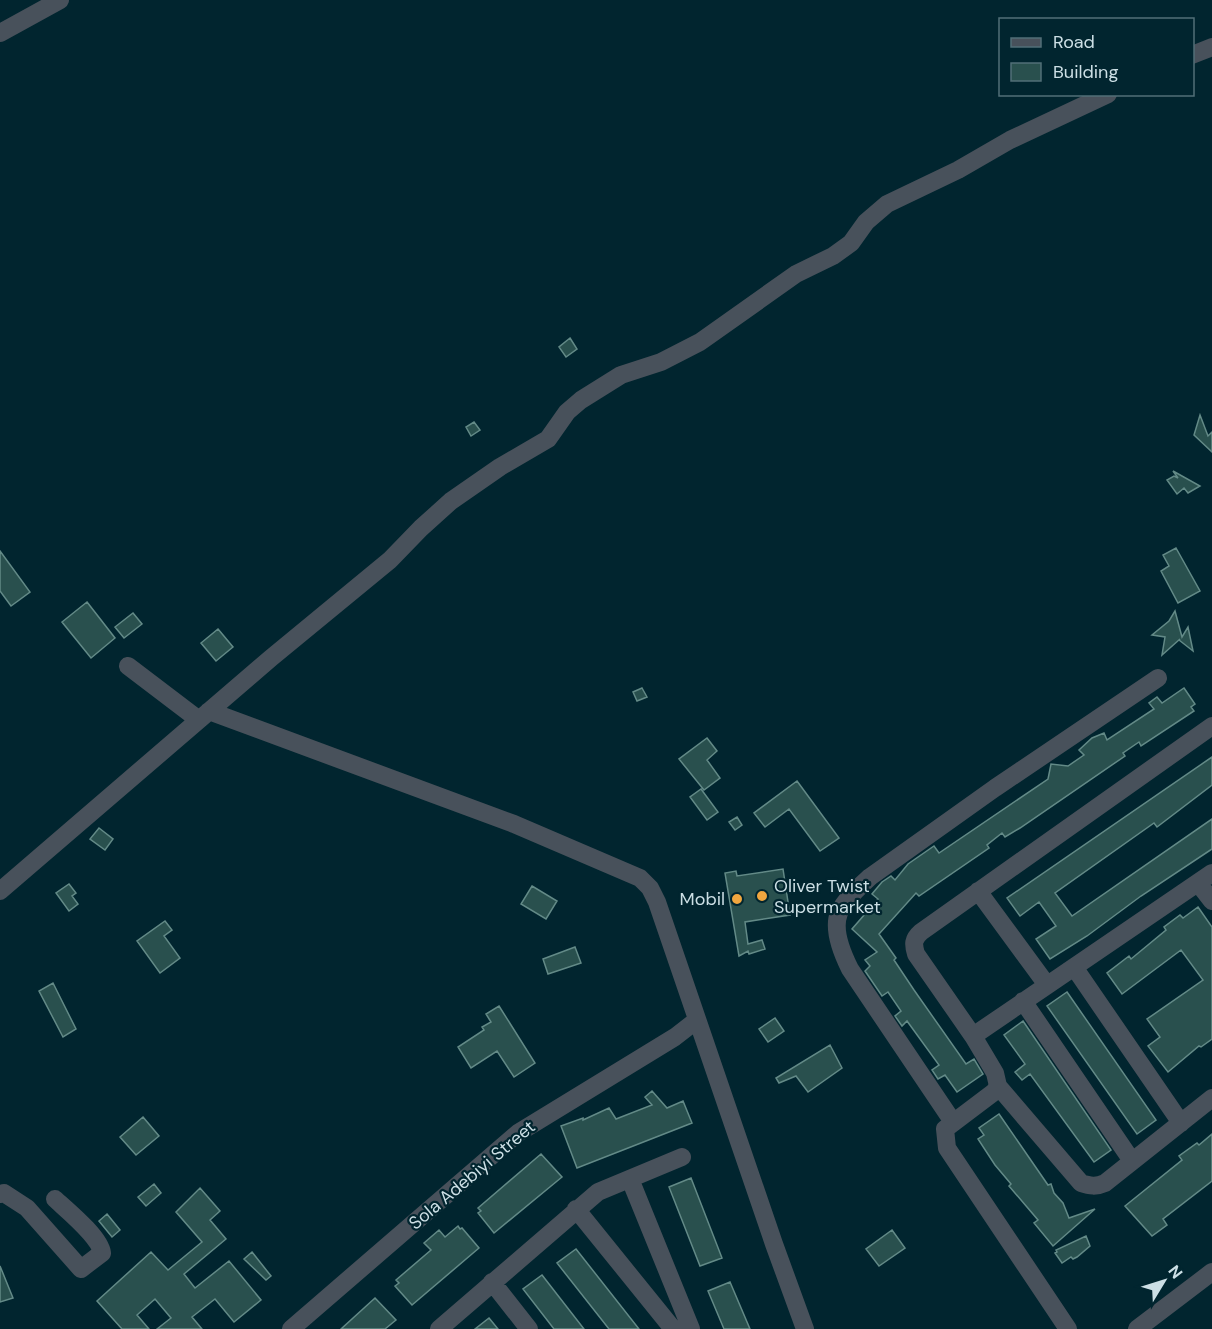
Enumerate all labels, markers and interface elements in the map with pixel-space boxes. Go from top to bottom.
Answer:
legend [999,18,1194,96]
text: Road [1053,30,1095,54]
text: Building [1053,60,1118,84]
place label: Oliver Twist Supermarket [774,874,881,919]
place label: Mobil [680,887,725,911]
marker: Oliver Twist Supermarket [755,889,769,903]
marker: Mobil [730,892,744,906]
street label: Sola Adebiyi Street [404,1115,540,1235]
north arrow [1134,1251,1194,1311]
text: N [1164,1261,1187,1283]

